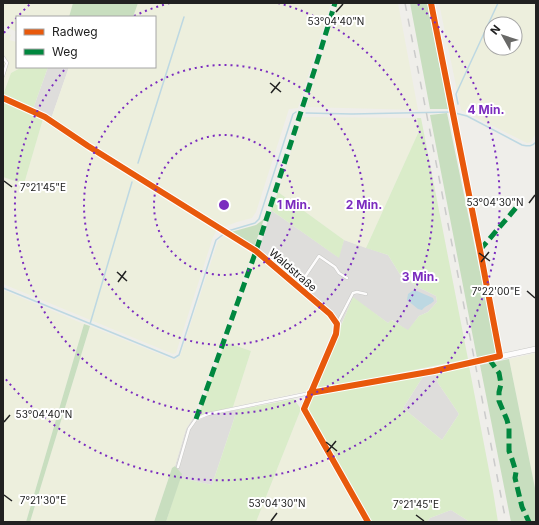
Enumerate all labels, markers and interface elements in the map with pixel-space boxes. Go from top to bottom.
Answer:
text: 53°04'40"N [308,15,364,27]
legend [16,16,156,68]
north arrow [483,16,523,56]
text: N [487,22,503,37]
text: Radweg [52,24,98,39]
text: Weg [52,44,78,59]
text: 4 Min. [468,102,504,117]
text: 7°21'45"E [20,181,66,193]
text: 53°04'30"N [466,196,524,208]
text: 1 Min. [277,197,311,212]
text: 2 Min. [346,197,382,212]
centre of rings [217,198,231,212]
street label: Waldstraße [266,245,320,295]
text: 3 Min. [402,269,438,284]
text: 7°22'00"E [472,285,520,297]
text: 53°04'40"N [16,408,72,420]
text: 7°21'30"E [20,494,66,506]
text: 53°04'30"N [248,497,306,509]
text: 7°21'45"E [393,498,439,510]

